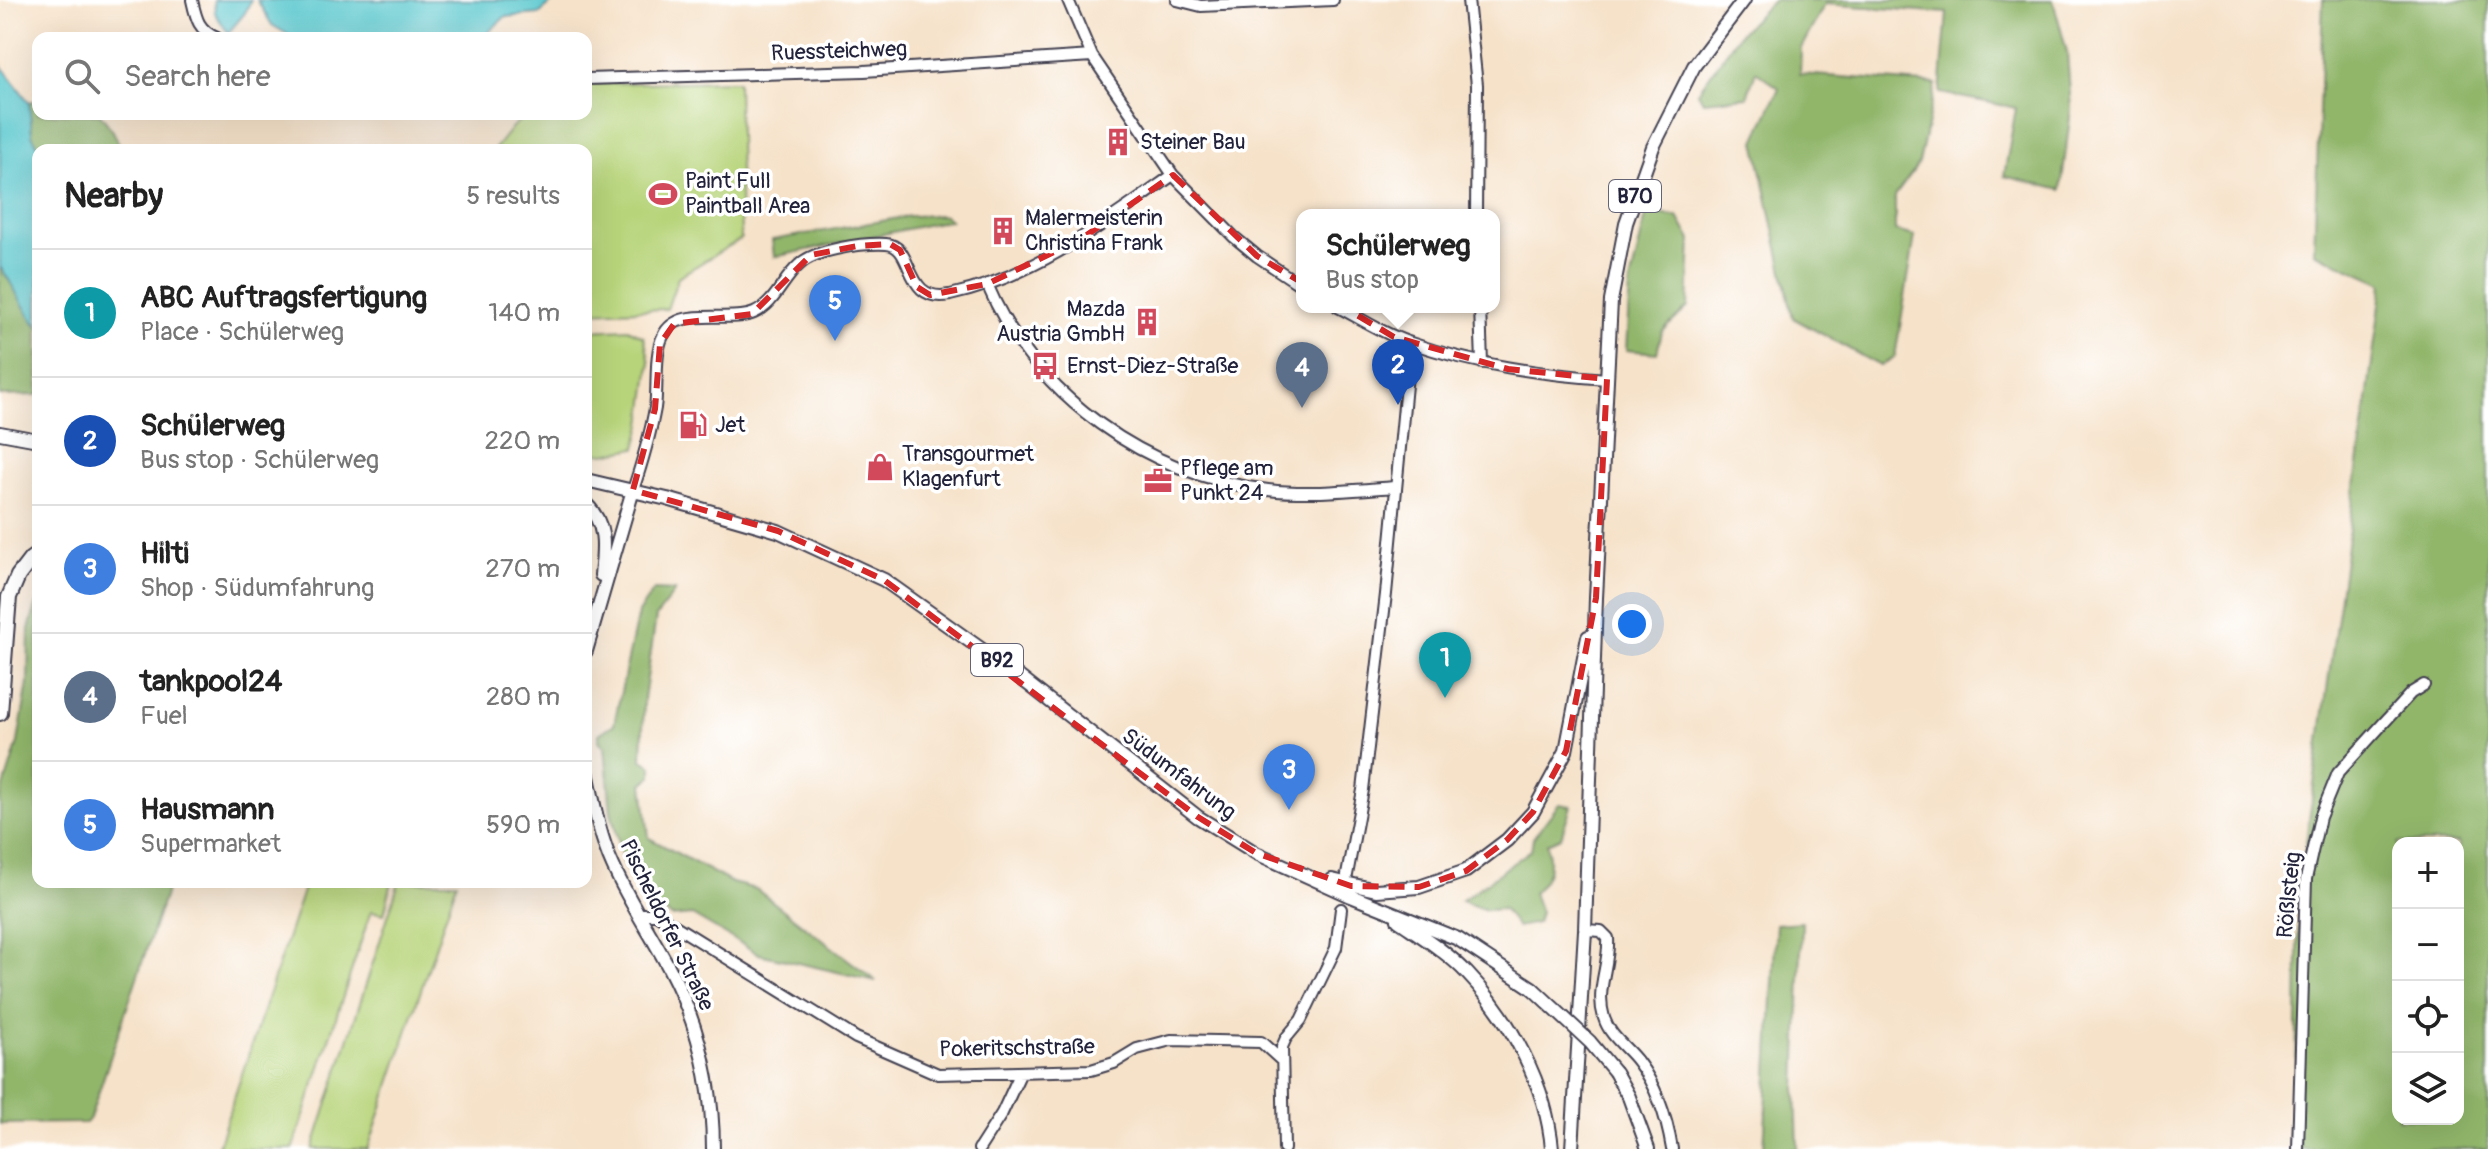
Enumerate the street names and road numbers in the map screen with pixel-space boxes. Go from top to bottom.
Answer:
street label: Ruessteichweg [770,35,908,67]
road number: B70 [1609,180,1661,212]
road number: B92 [971,644,1023,676]
street label: Südumfahrung [1116,722,1242,826]
street label: Pischeldorfer Straße [613,835,721,1015]
street label: Rößlsteig [2271,851,2307,939]
street label: Pokeritschstraße [939,1033,1095,1063]

